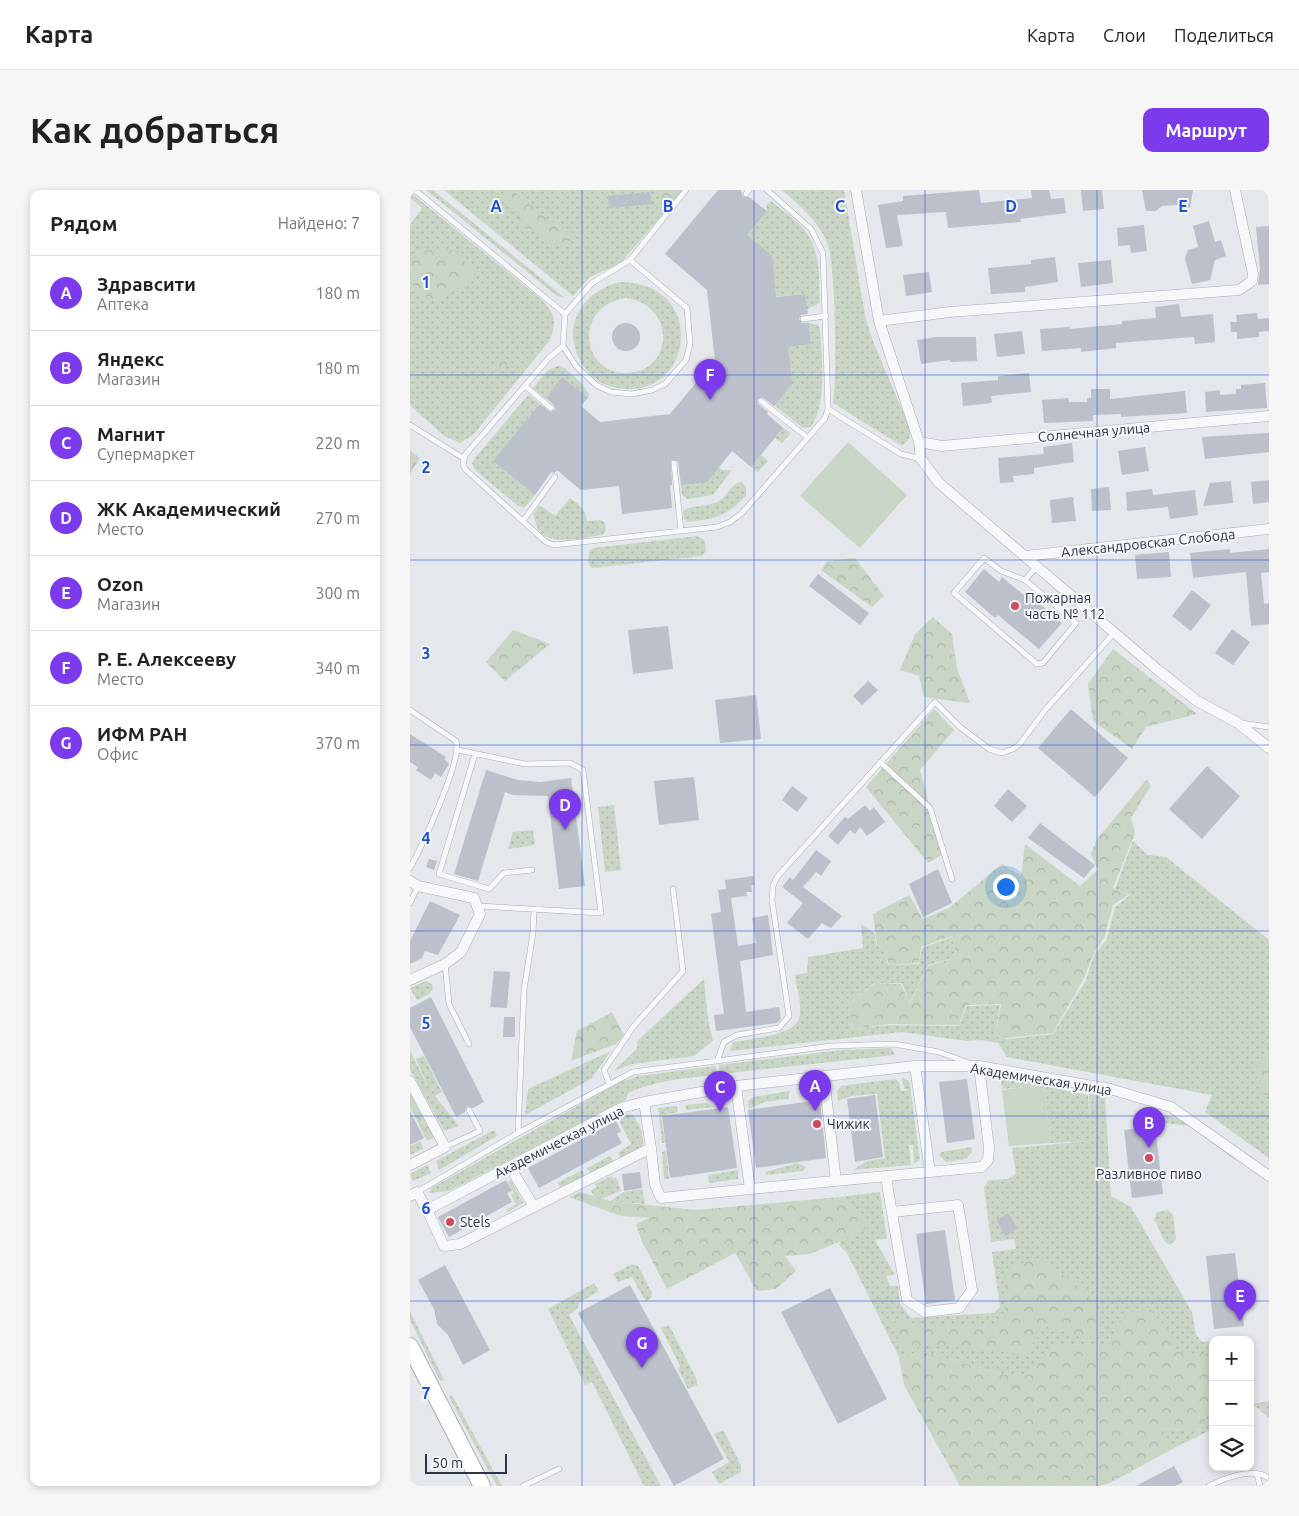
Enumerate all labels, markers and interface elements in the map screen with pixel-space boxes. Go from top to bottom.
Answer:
text: Карта [25,21,93,48]
text: Карта [1027,25,1075,45]
text: Слои [1103,25,1146,45]
text: Поделиться [1174,25,1274,45]
button: Маршрут [1143,108,1269,152]
text: Как добраться [30,110,279,150]
text: A [490,197,502,215]
text: B [663,197,673,215]
text: C [835,197,845,215]
text: D [1005,197,1017,215]
text: E [1178,197,1188,215]
text: Рядом [50,211,118,235]
text: Найдено: 7 [278,214,360,232]
text: Здравсити [97,273,196,295]
text: 1 [421,273,431,291]
text: A [60,284,72,302]
text: 180 m [315,284,360,302]
text: Аптека [97,295,149,313]
text: Яндекс [97,348,164,370]
text: B [61,359,71,377]
text: 180 m [315,359,360,377]
pin: F [694,359,726,400]
text: Магазин [97,370,160,388]
street label: Солнечная улица [1037,419,1151,445]
text: Магнит [97,423,165,445]
text: C [61,434,71,452]
text: 220 m [315,434,360,452]
text: Супермаркет [97,445,195,463]
text: 2 [421,458,431,476]
text: ЖК Академический [97,498,281,520]
text: D [60,509,72,527]
text: 270 m [315,509,360,527]
text: Место [97,520,144,538]
street label: Александровская Слобода [1060,526,1236,560]
text: Ozon [97,573,144,595]
text: E [61,584,71,602]
text: 300 m [315,584,360,602]
place label: Пожарная часть № 112 [1025,590,1105,622]
text: Магазин [97,595,160,613]
marker: Пожарная часть № 112 [1009,600,1021,612]
text: 3 [421,644,431,662]
text: Р. Е. Алексееву [97,648,236,670]
text: F [62,659,71,677]
text: 340 m [315,659,360,677]
text: Место [97,670,144,688]
text: ИФМ РАН [97,723,187,745]
text: G [60,734,72,752]
text: 370 m [315,734,360,752]
text: Офис [97,745,138,763]
pin: D [549,789,581,830]
text: 4 [421,829,431,847]
your location [993,874,1019,900]
text: 5 [421,1014,431,1032]
street label: Академическая улица [969,1060,1113,1098]
pin: A [799,1070,831,1111]
pin: C [704,1071,736,1112]
street label: Академическая улица [492,1102,626,1182]
pin: B [1133,1107,1165,1148]
place label: Чижик [827,1116,870,1132]
marker: Чижик [811,1118,823,1130]
marker: Разливное пиво [1143,1152,1155,1164]
place label: Разливное пиво [1096,1166,1202,1182]
text: 6 [421,1199,431,1217]
place label: Stels [460,1214,490,1230]
marker: Stels [444,1216,456,1228]
pin: E [1224,1280,1256,1321]
pin: G [626,1327,658,1368]
map controls [1209,1336,1254,1471]
button: + [1209,1336,1254,1381]
button: − [1209,1381,1254,1426]
text: 7 [421,1384,431,1402]
button: layers [1209,1426,1254,1471]
scale bar [425,1451,508,1474]
text: 50 m [432,1455,463,1471]

